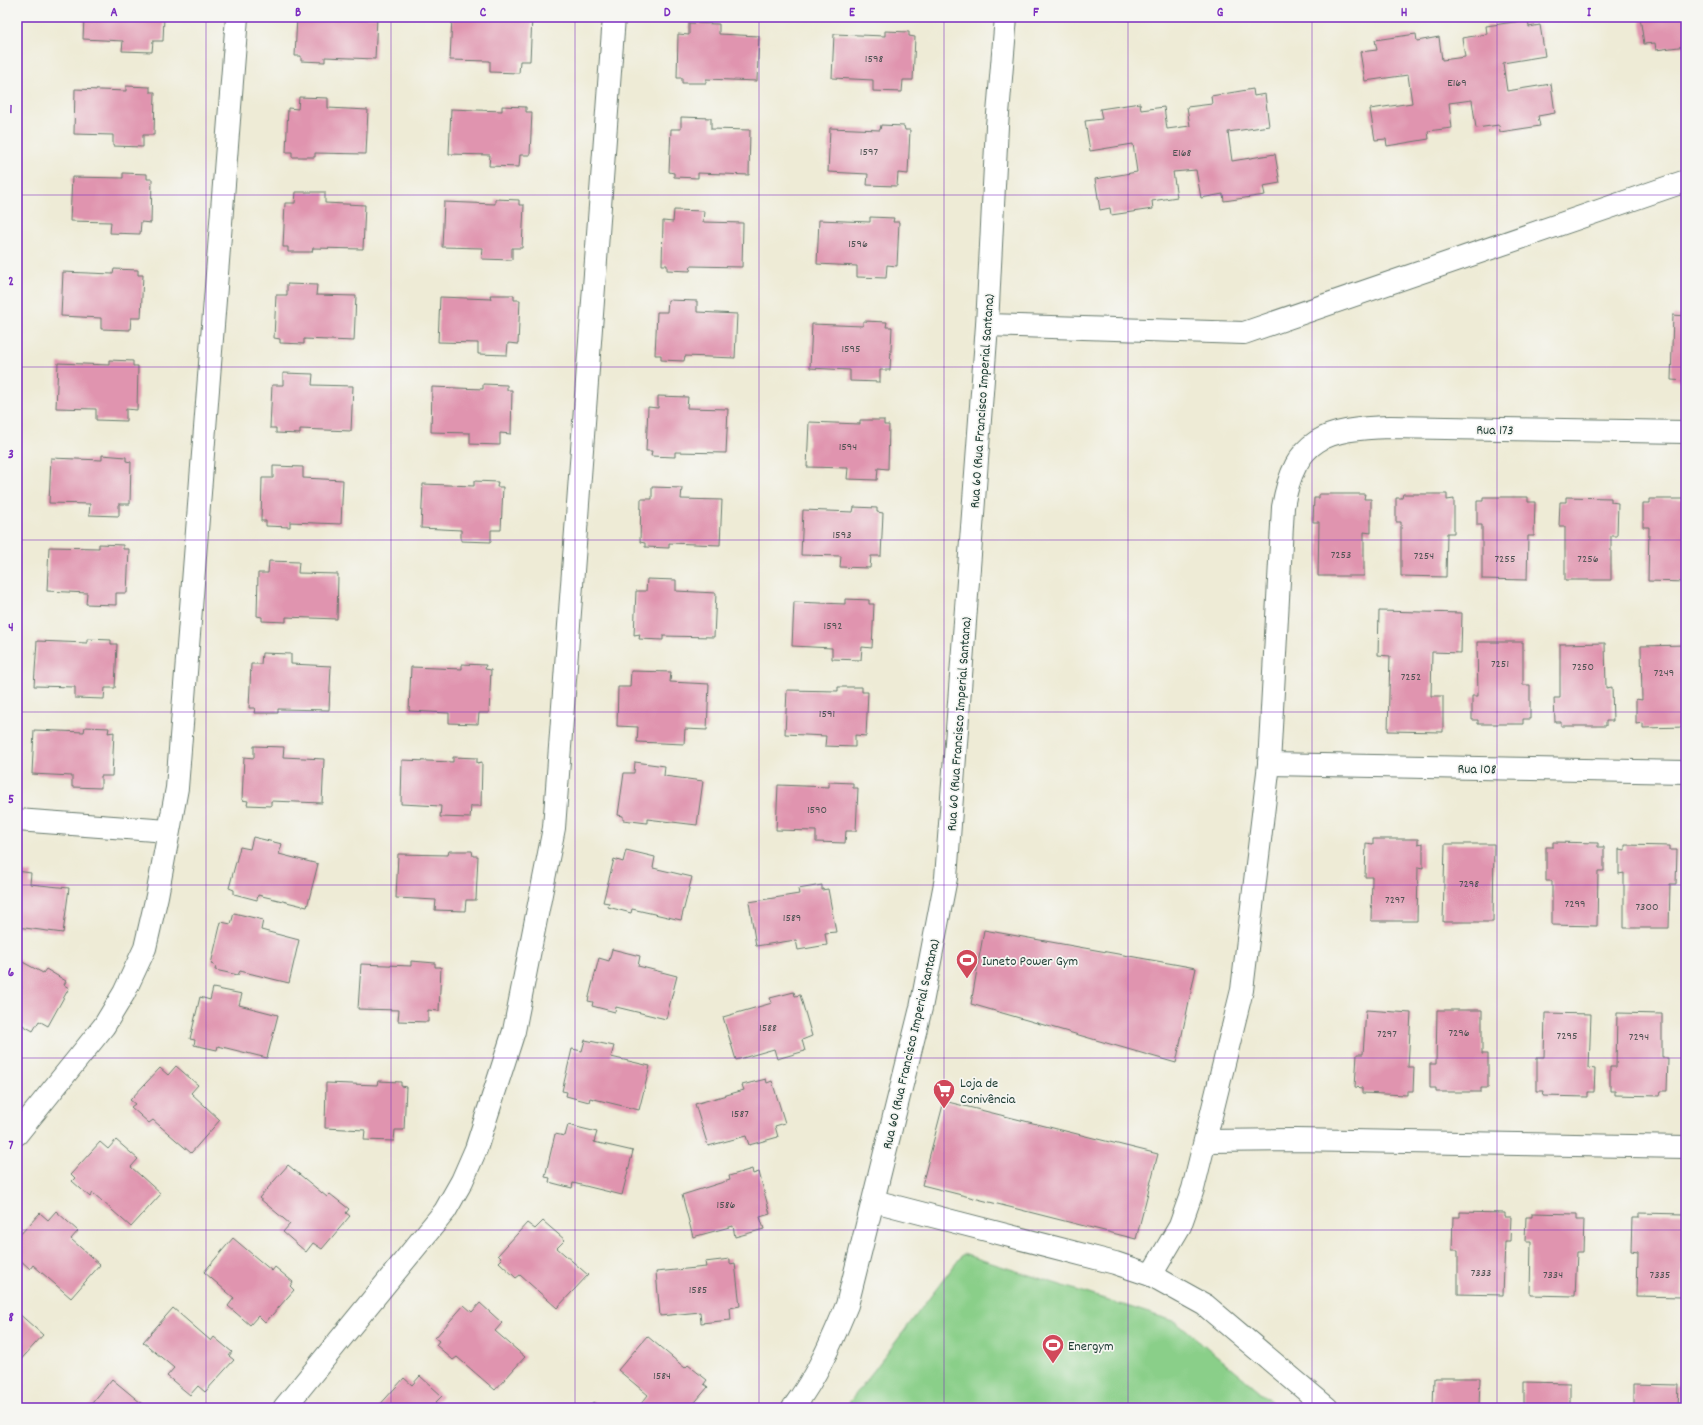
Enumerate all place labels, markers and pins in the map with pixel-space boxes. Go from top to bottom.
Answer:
sports icon: Iuneto Power Gym [954,947,980,980]
place label: Iuneto Power Gym [982,952,1078,972]
place label: Loja de Conivência [960,1074,1016,1110]
supermarket icon: Loja de Conivência [931,1077,957,1110]
sports icon: Energym [1040,1332,1066,1365]
place label: Energym [1068,1337,1114,1357]

